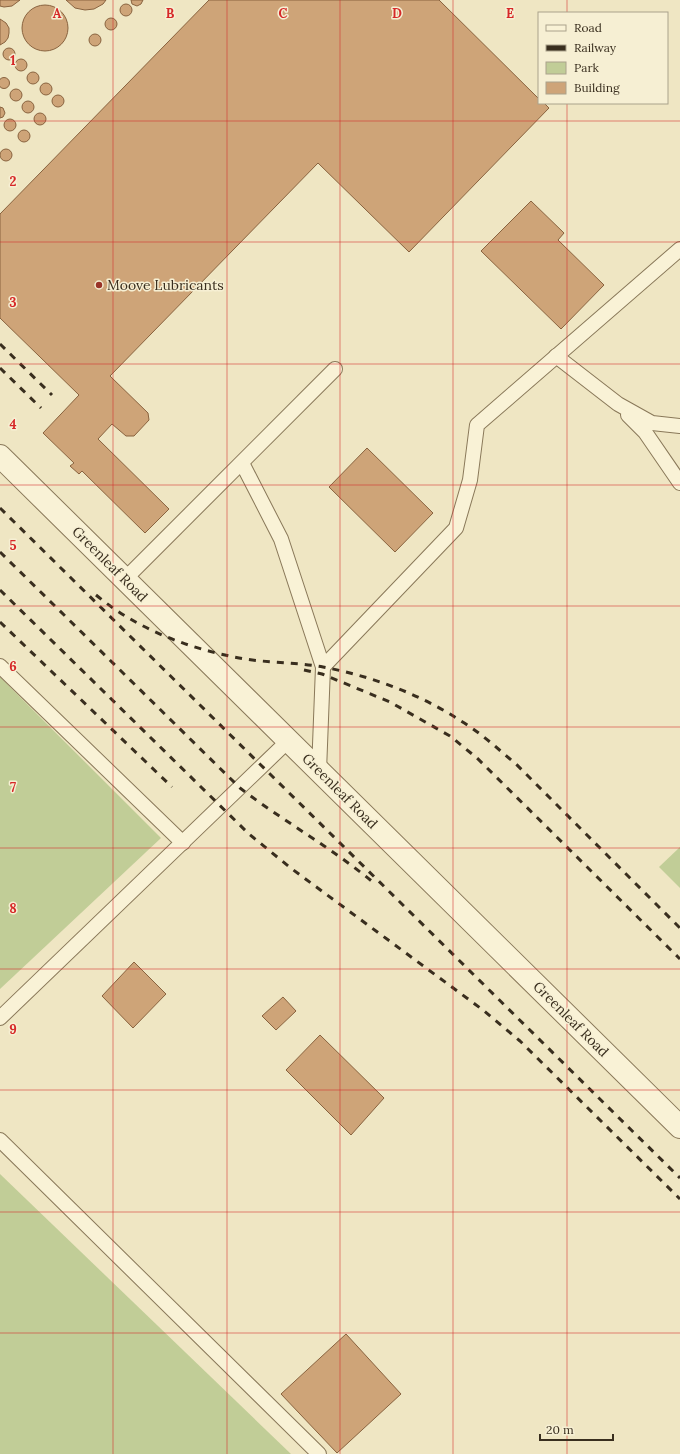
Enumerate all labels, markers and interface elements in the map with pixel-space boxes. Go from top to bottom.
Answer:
text: A [53,5,62,22]
text: B [166,5,175,22]
text: C [279,5,288,22]
text: D [392,5,402,22]
text: E [506,5,514,22]
legend [538,12,668,104]
text: Road [574,20,602,35]
text: Railway [574,40,617,55]
text: 1 [10,52,16,69]
text: Park [574,60,600,75]
text: Building [574,80,620,95]
text: 2 [10,173,17,190]
place label: Moove Lubricants [107,276,224,294]
marker: Moove Lubricants [94,280,104,290]
text: 3 [9,294,17,311]
text: 4 [9,416,17,433]
street label: Greenleaf Road [68,522,152,606]
text: 5 [9,537,17,554]
text: 6 [9,658,17,675]
street label: Greenleaf Road [298,749,382,833]
text: 7 [10,779,16,796]
text: 8 [9,900,17,917]
street label: Greenleaf Road [529,977,613,1061]
text: 9 [9,1021,17,1038]
scale bar [540,1416,613,1442]
text: 20 m [546,1422,574,1437]

